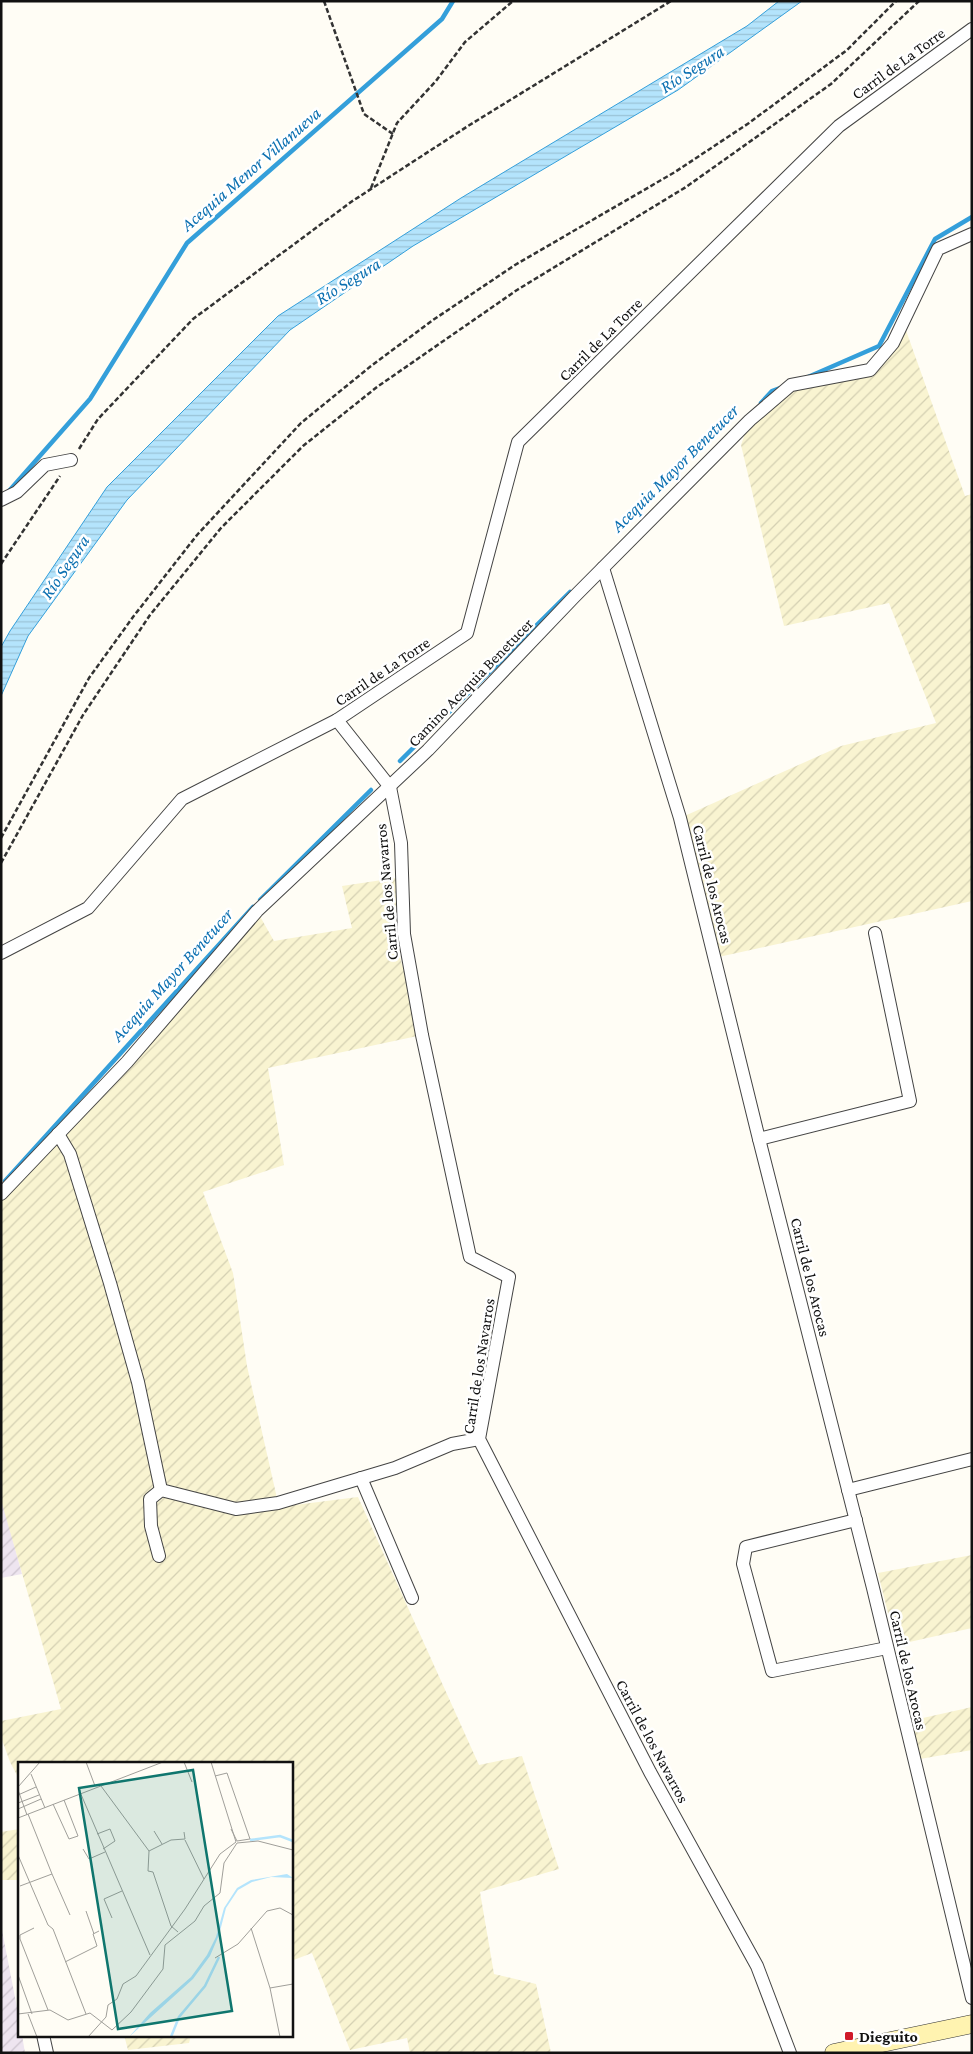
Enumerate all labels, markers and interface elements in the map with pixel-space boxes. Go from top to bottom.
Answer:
street label: Carril de La Torre [849,24,948,103]
water label: Río Segura [656,41,728,97]
water label: Acequia Menor Villanueva [176,103,325,236]
water label: Río Segura [312,253,384,309]
street label: Carril de La Torre [555,294,645,384]
water label: Acequia Mayor Benetucer [606,400,743,537]
water label: Río Segura [36,531,94,603]
street label: Camino Acequia Benetucer [405,614,537,751]
street label: Carril de La Torre [332,633,433,709]
street label: Carril de los Navarros [372,823,401,961]
street label: Carril de los Arocas [689,823,736,945]
water label: Acequia Mayor Benetucer [106,904,237,1046]
street label: Carril de los Arocas [787,1216,834,1338]
street label: Carril de los Navarros [459,1297,498,1435]
street label: Carril de los Arocas [886,1609,931,1732]
street label: Carril de los Navarros [613,1677,692,1806]
inset map [18,1762,292,2036]
place label: Dieguito [859,2028,918,2045]
marker: Dieguito [843,2030,855,2042]

